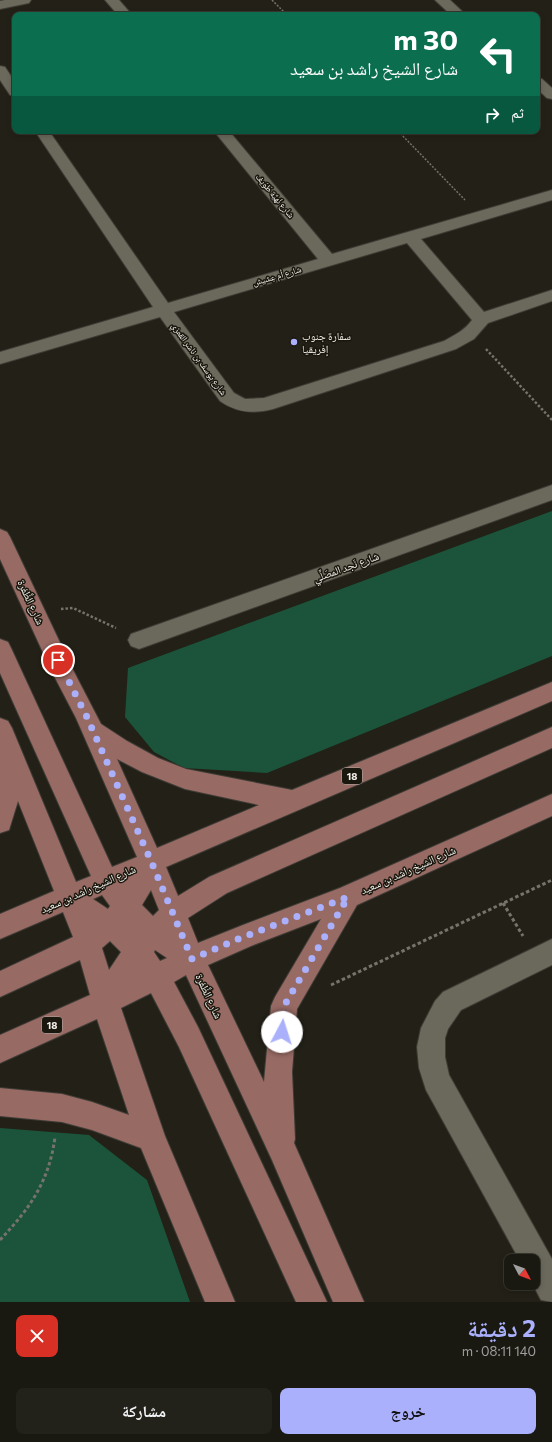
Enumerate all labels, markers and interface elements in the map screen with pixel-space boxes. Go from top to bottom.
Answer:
text: 30 m [393,22,458,56]
icon: left [472,28,524,80]
text: شارع الشيخ راشد بن سعيد [290,57,458,79]
text: ثم [511,103,524,121]
icon: right [481,104,503,126]
street label: شارع نَهيَّة طَوَيف [253,171,297,221]
street label: شارع أم عِشيش [251,263,303,290]
street label: شارع يوسف بن ناشر القمزي [168,320,229,399]
place label: سفارة جنوب إفريقيا [302,329,351,357]
marker: سفارة جنوب إفريقيا [289,337,299,347]
street label: شارع نَجد المصَلِّي [311,549,381,587]
street label: شارع الظَّفرة [14,577,48,627]
pin [41,643,75,677]
icon: arrive [47,649,69,671]
road number: 18 [342,768,362,784]
street label: شارع الشيخ راشد بن سعيد [358,843,458,897]
street label: شارع الشيخ راشد بن سعيد [38,862,138,916]
street label: شارع الظَّفرة [192,971,226,1021]
position arrow [261,1011,303,1053]
road number: 18 [42,1017,62,1033]
north arrow [504,1254,540,1290]
map controls [504,1254,540,1290]
text: 2 دقيقة [467,1313,536,1342]
button: close [16,1315,58,1357]
text: 140 m · 08:11 [462,1343,536,1359]
button: مشاركة [16,1388,272,1434]
button: خروج [280,1388,536,1434]

